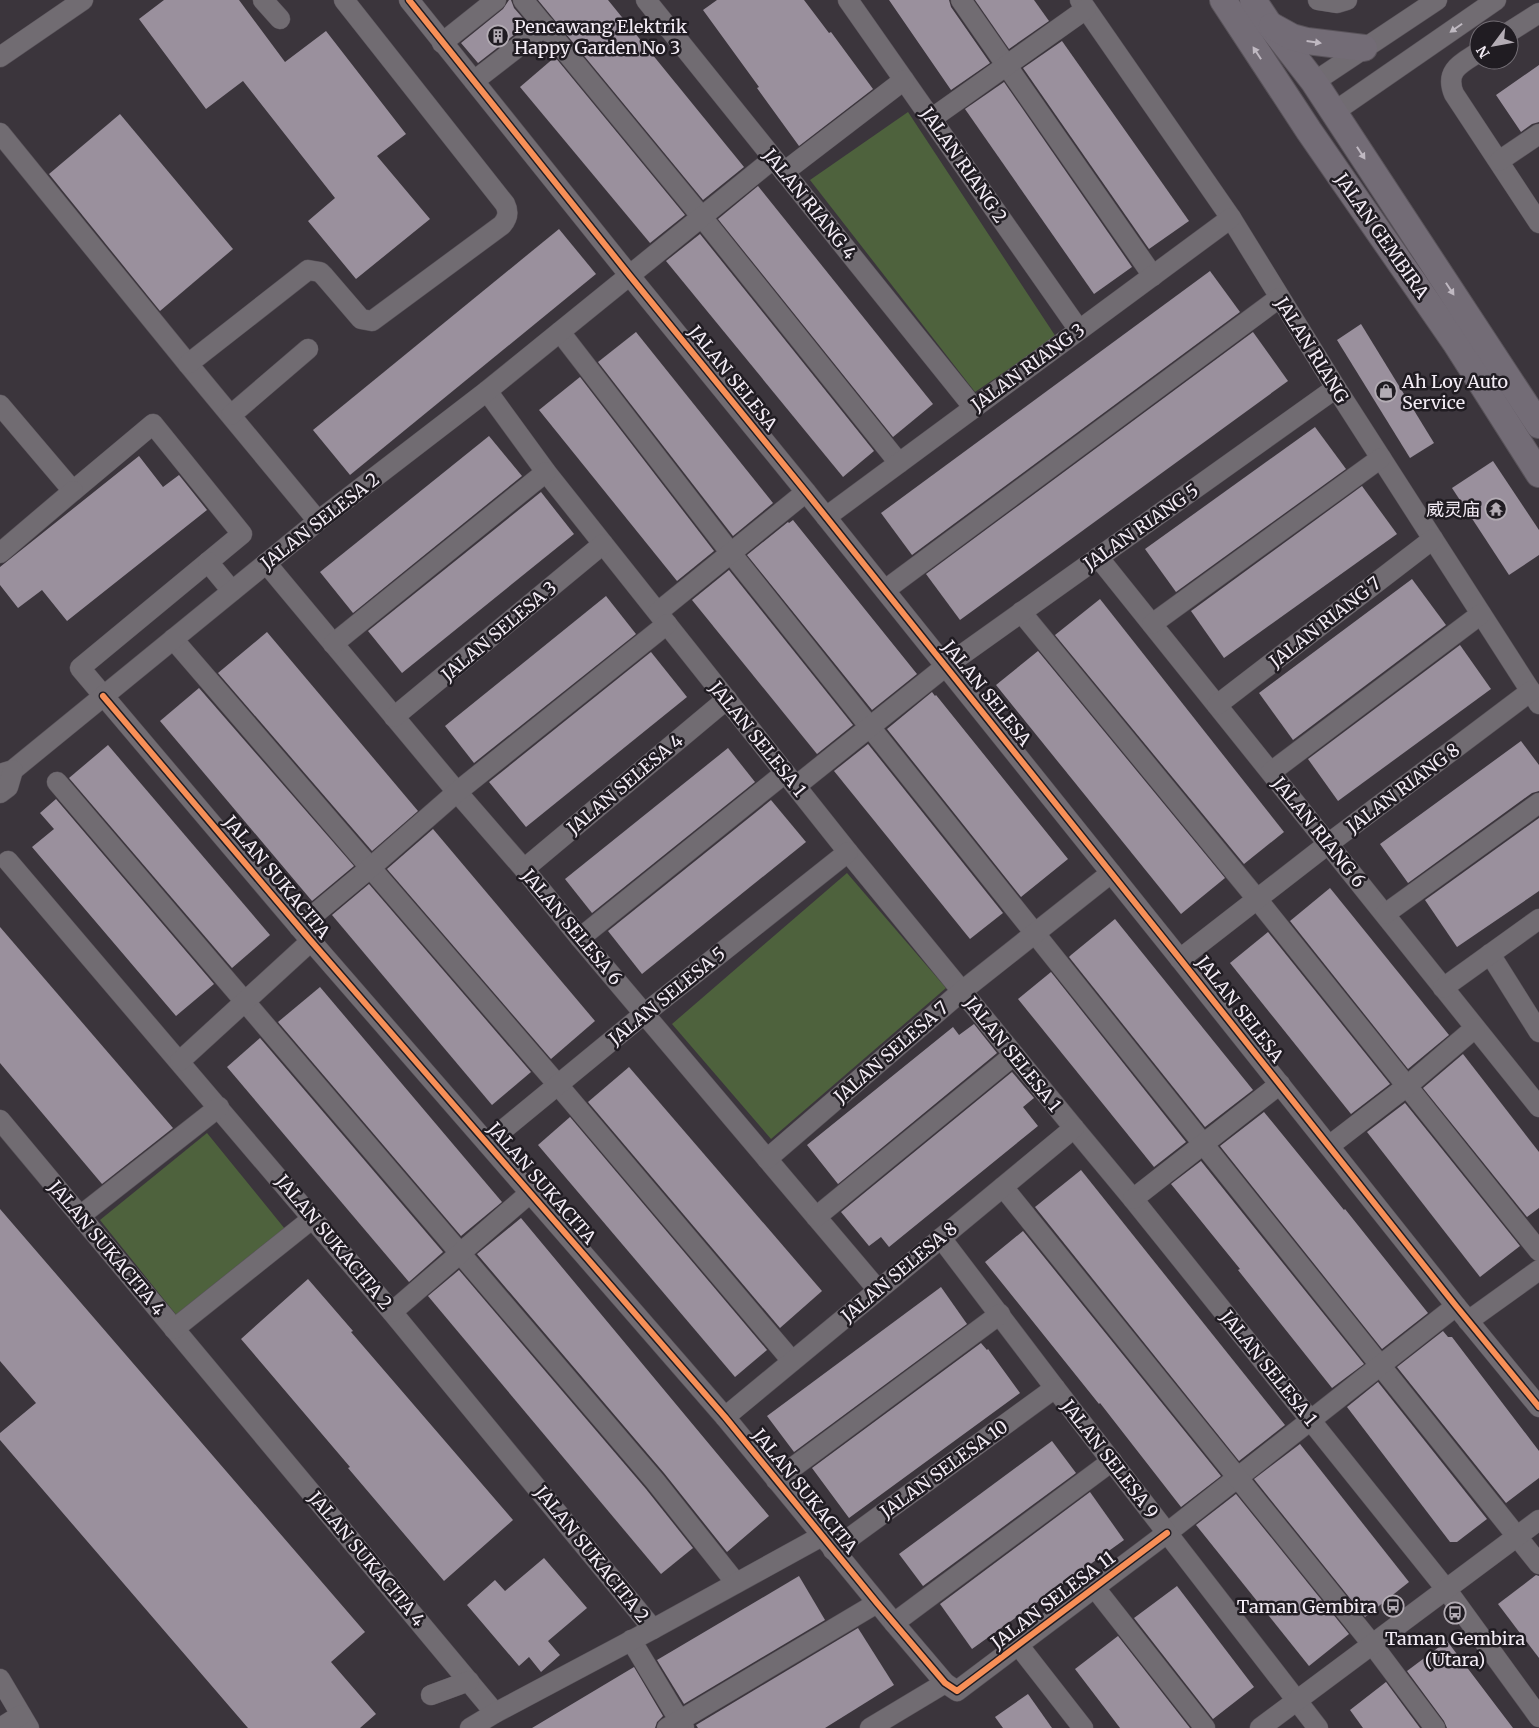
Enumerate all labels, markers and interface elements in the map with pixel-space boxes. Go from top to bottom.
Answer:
place label: Pencawang Elektrik Happy Garden No 3 [514,15,688,59]
north arrow [1469,20,1519,70]
one-way arrow [1449,23,1463,33]
building icon: Pencawang Elektrik Happy Garden No 3 [486,24,510,48]
one-way arrow [1306,38,1322,46]
text: N [1472,42,1494,61]
one-way arrow [1252,46,1262,59]
street label: JALAN RIANG 2 [915,102,1012,227]
street label: JALAN RIANG 4 [758,143,862,264]
one-way arrow [1356,146,1365,160]
street label: JALAN GEMBIRA [1329,168,1434,304]
one-way arrow [1445,282,1455,296]
street label: JALAN RIANG [1270,292,1354,407]
street label: JALAN RIANG 3 [966,318,1089,417]
street label: JALAN SELESA [683,320,783,436]
place label: Ah Loy Auto Service [1401,370,1508,414]
shop icon: Ah Loy Auto Service [1374,379,1398,403]
street label: JALAN SELESA 2 [255,468,384,575]
street label: JALAN RIANG 5 [1078,479,1203,576]
temple icon: 威灵庙 [1484,497,1508,521]
place label: 威灵庙 [1426,498,1480,521]
street label: JALAN RIANG 7 [1264,571,1385,673]
street label: JALAN SELESA 3 [436,576,561,687]
street label: JALAN SELESA [937,635,1037,751]
street label: JALAN SELESA 1 [704,676,811,801]
street label: JALAN SELESA 4 [562,729,688,840]
street label: JALAN RIANG 8 [1341,738,1464,839]
street label: JALAN RIANG 6 [1267,771,1371,892]
street label: JALAN SUKACITA [218,810,335,944]
street label: JALAN SELESA 6 [516,864,627,990]
street label: JALAN SELESA 5 [603,942,730,1051]
street label: JALAN SELESA [1191,950,1289,1067]
street label: JALAN SELESA 1 [959,991,1066,1116]
street label: JALAN SELESA 7 [828,996,953,1108]
street label: JALAN SUKACITA [482,1117,601,1249]
street label: JALAN SUKACITA 2 [270,1169,397,1314]
street label: JALAN SUKACITA 4 [43,1175,170,1320]
street label: JALAN SELESA 8 [836,1217,962,1328]
street label: JALAN SELESA 1 [1215,1305,1322,1430]
street label: JALAN SELESA 9 [1056,1394,1163,1523]
street label: JALAN SELESA 10 [875,1415,1012,1524]
street label: JALAN SUKACITA [747,1423,863,1558]
street label: JALAN SUKACITA 2 [529,1480,654,1627]
street label: JALAN SUKACITA 4 [303,1486,430,1631]
street label: JALAN SELESA 11 [986,1546,1119,1655]
bus stop icon: Taman Gembira [1381,1594,1405,1618]
place label: Taman Gembira [1237,1595,1377,1618]
bus stop icon: Taman Gembira (Utara) [1443,1601,1467,1625]
place label: Taman Gembira (Utara) [1385,1627,1525,1671]

